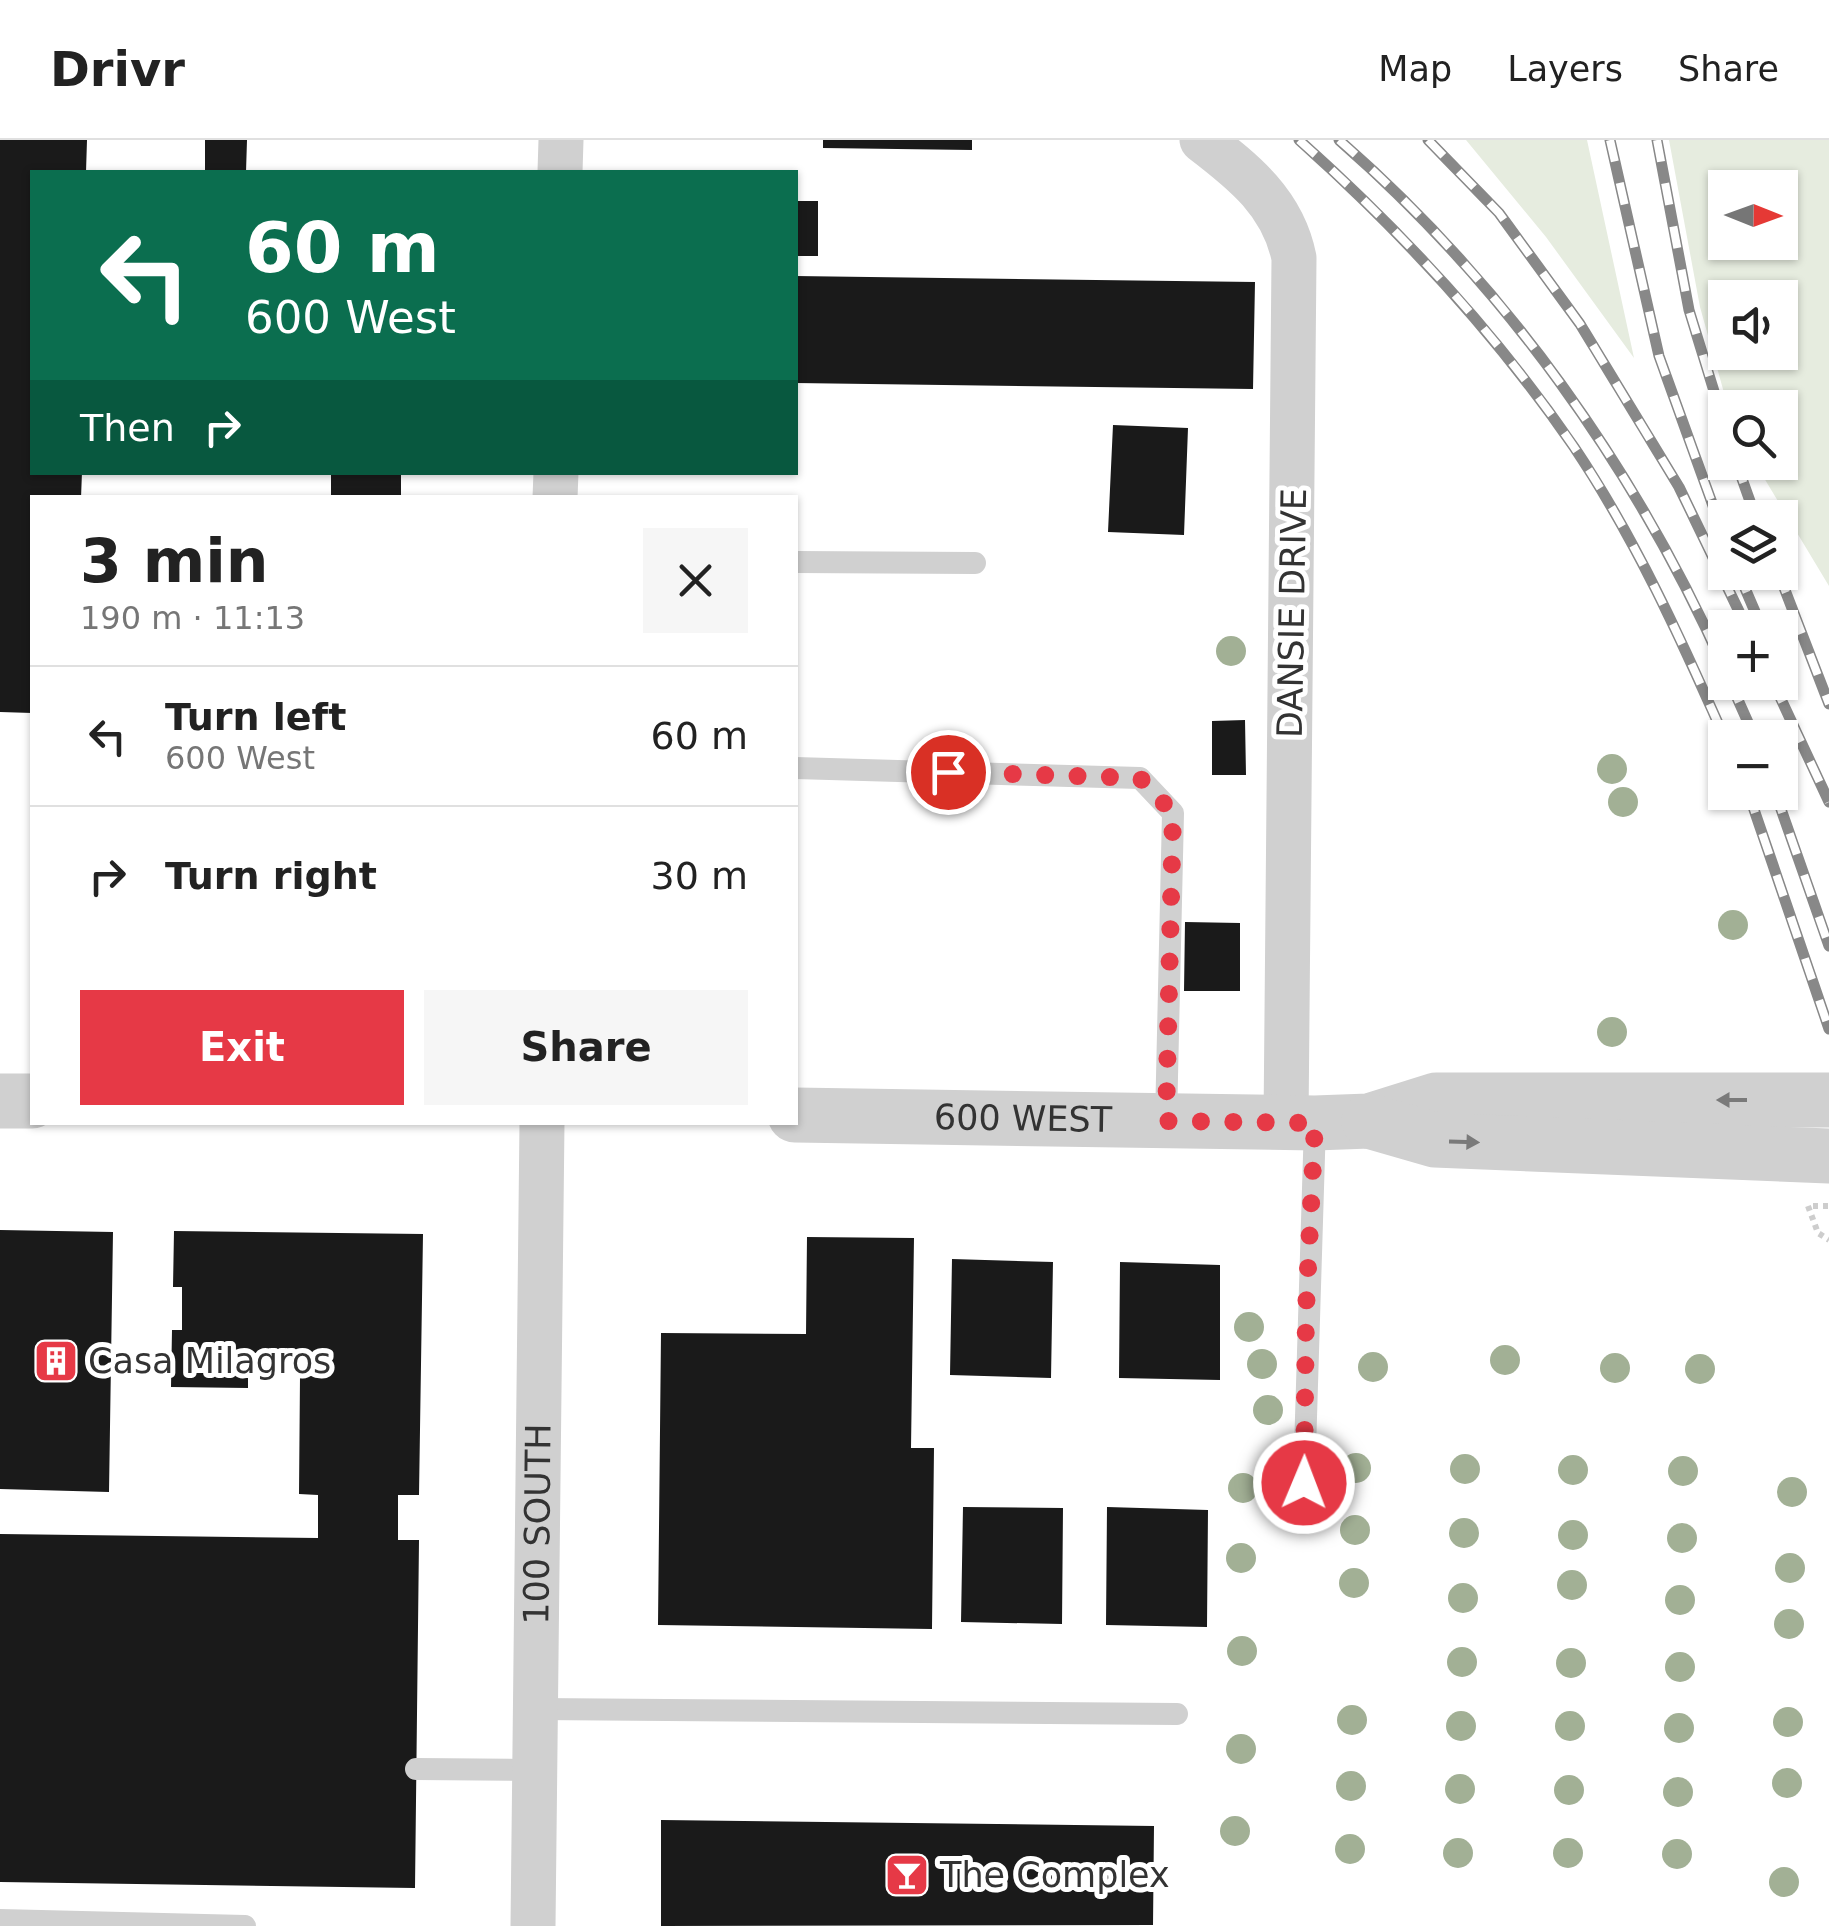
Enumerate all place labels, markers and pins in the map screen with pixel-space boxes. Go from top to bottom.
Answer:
pin [906,730,991,815]
building icon: Casa Milagros [33,1338,79,1384]
place label: Casa Milagros [88,1341,331,1381]
bar icon: The Complex [884,1852,930,1898]
place label: The Complex [939,1855,1170,1895]

